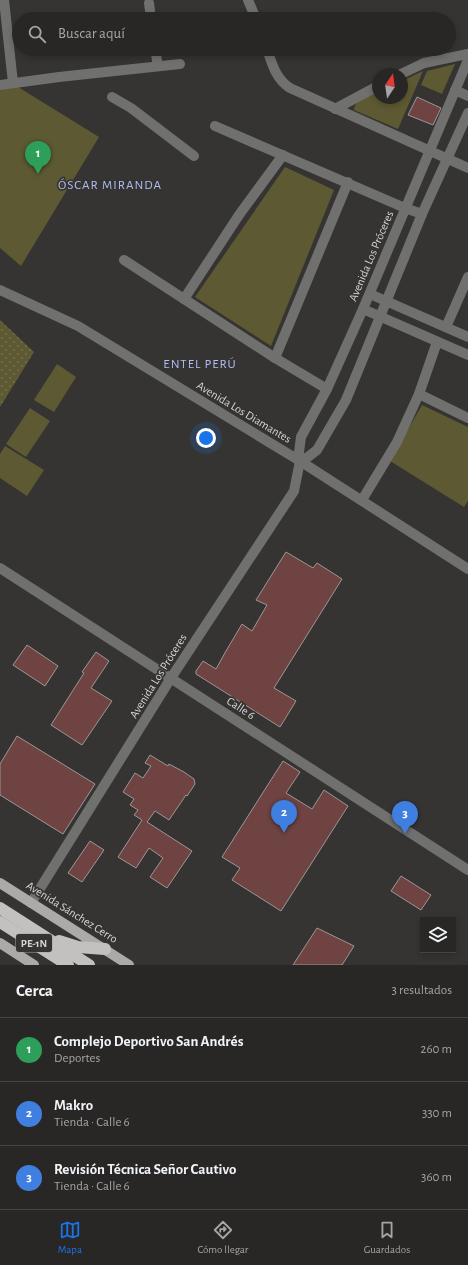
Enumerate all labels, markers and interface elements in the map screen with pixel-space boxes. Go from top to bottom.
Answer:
search box [12,12,456,56]
icon: search [26,23,48,45]
text: Buscar aquí [58,26,125,41]
north arrow [372,68,408,104]
pin: 1 [25,141,51,174]
district label: ÓSCAR MIRANDA [58,178,162,192]
street label: Avenida Los Próceres [347,209,395,303]
district label: ENTEL PERÚ [163,357,237,371]
street label: Avenida Los Diamantes [195,379,293,445]
your location [196,428,216,448]
street label: Avenida Los Próceres [127,632,189,720]
street label: Calle 6 [225,695,258,722]
pin: 2 [271,800,297,833]
pin: 3 [392,801,418,834]
street label: Avenida Sánchez Cerro [24,879,120,945]
map controls [420,917,456,953]
button: layers [420,917,456,953]
road number: PE-1N [16,934,52,952]
text: Cerca [16,982,53,999]
text: 3 resultados [392,984,452,997]
text: Complejo Deportivo San Andrés [54,1034,243,1049]
text: 1 [27,1043,31,1056]
text: 260 m [421,1043,452,1056]
text: Deportes [54,1052,100,1065]
text: Makro [54,1098,93,1113]
text: 2 [26,1107,32,1120]
text: 330 m [422,1107,452,1120]
text: Tienda · Calle 6 [54,1116,130,1129]
text: Revisión Técnica Señor Cautivo [54,1162,236,1177]
text: 3 [26,1171,32,1184]
text: 360 m [421,1171,452,1184]
text: Tienda · Calle 6 [54,1180,130,1193]
tab: Mapa [58,1219,82,1256]
tab: Cómo llegar [197,1219,248,1256]
tab: Guardados [364,1219,410,1256]

